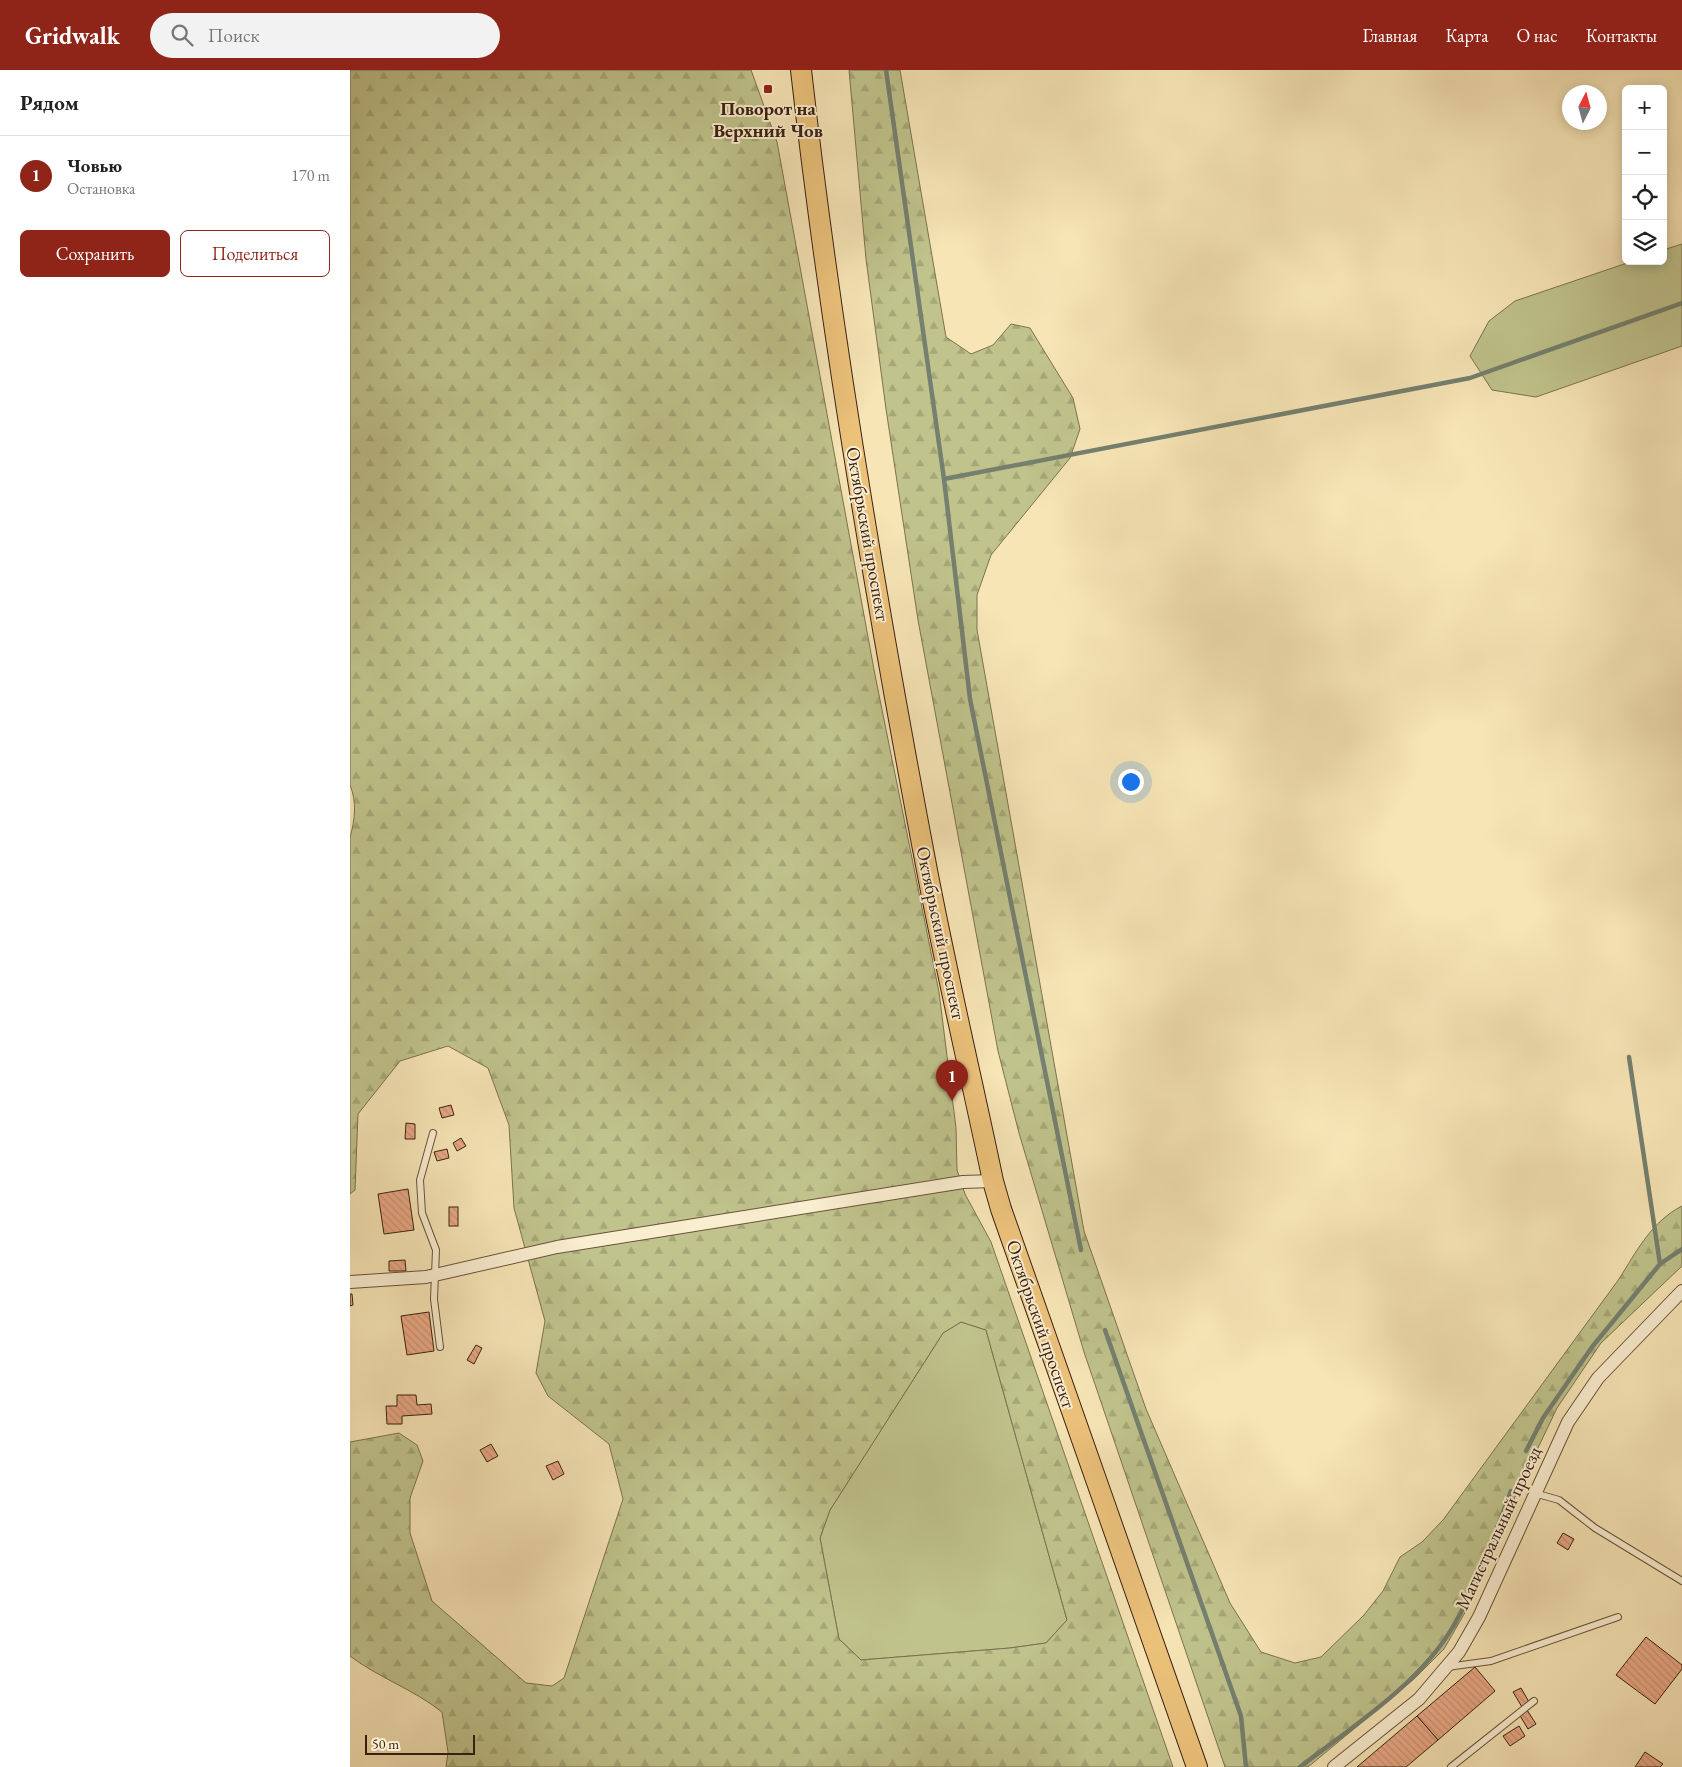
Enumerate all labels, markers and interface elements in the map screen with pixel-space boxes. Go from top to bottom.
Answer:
search box [150,13,500,58]
text: Gridwalk [25,20,120,51]
icon: search [168,21,196,49]
text: Поиск [208,23,260,48]
text: Главная [1363,24,1417,47]
text: Карта [1445,24,1488,47]
text: О нас [1516,24,1558,47]
text: Контакты [1586,24,1657,47]
marker: Поворот на Верхний Чов [762,83,774,95]
north arrow [1562,85,1607,130]
map controls [1622,85,1667,265]
button: + [1622,85,1667,130]
text: Рядом [20,89,79,116]
place label: Поворот на Верхний Чов [713,96,823,143]
button: − [1622,130,1667,175]
text: Човью [67,153,122,178]
text: 1 [32,165,40,186]
text: 170 m [291,165,330,186]
button: locate [1622,175,1667,220]
text: Остановка [67,178,136,199]
button: layers [1622,220,1667,265]
button: Сохранить [20,230,170,277]
button: Поделиться [180,230,330,277]
street label: Октябрьский проспект [840,445,896,623]
your location [1118,769,1144,795]
street label: Октябрьский проспект [910,844,972,1022]
pin: 1 [936,1060,968,1101]
street label: Октябрьский проспект [1000,1237,1082,1412]
street label: Магистральный проезд [1449,1442,1547,1614]
scale bar [365,1732,475,1755]
text: 50 m [372,1735,399,1753]

